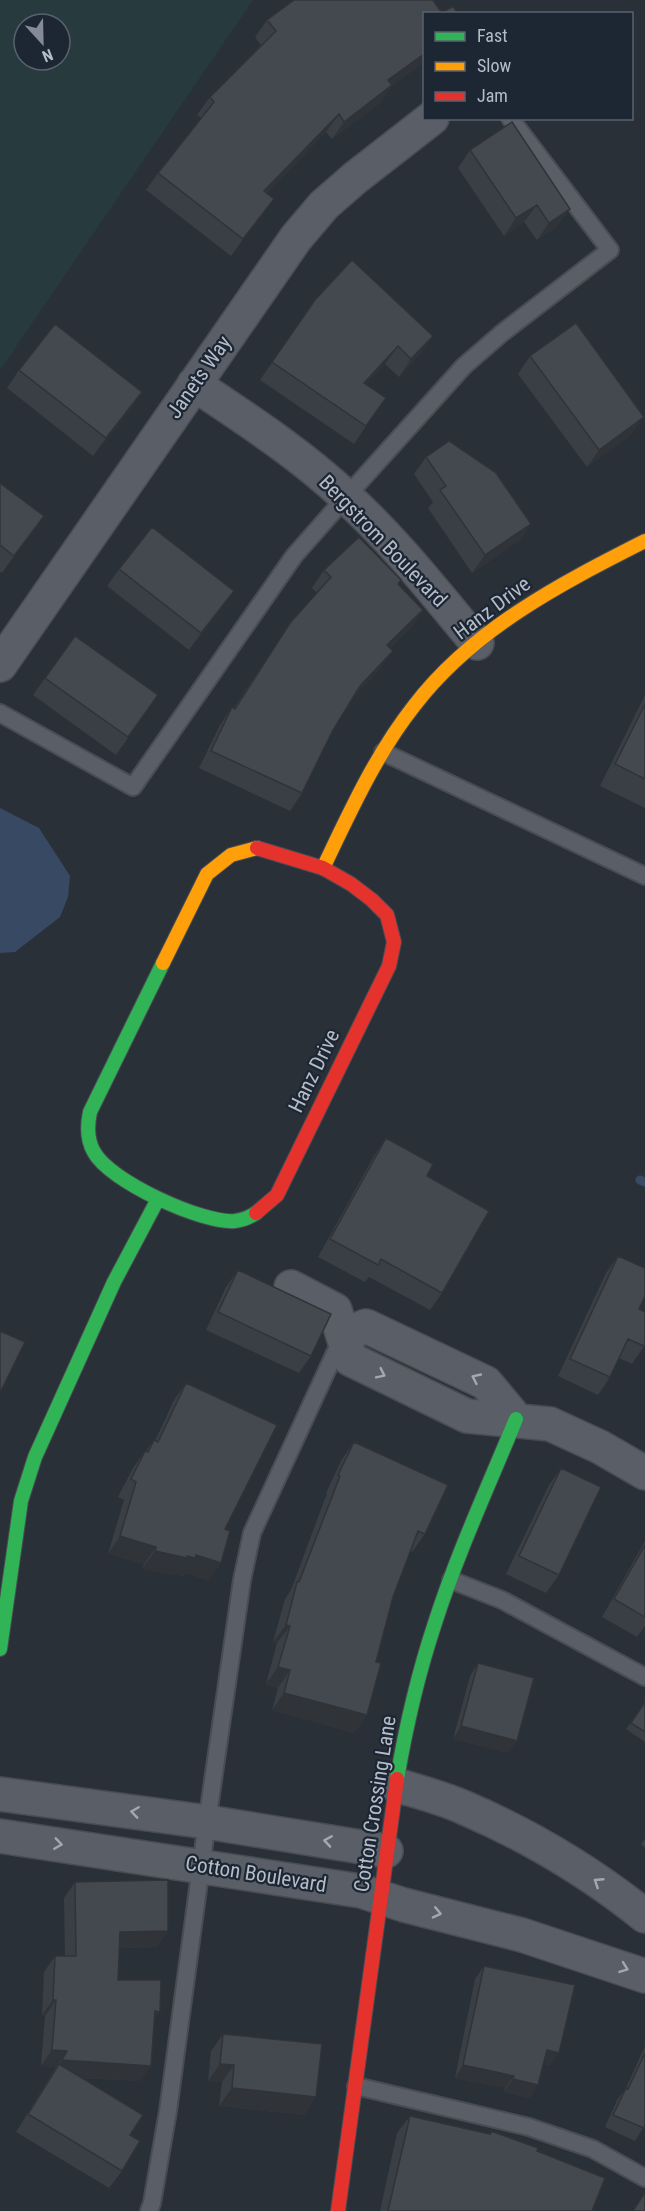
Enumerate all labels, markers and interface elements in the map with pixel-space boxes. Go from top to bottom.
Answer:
north arrow [12,12,72,72]
legend [423,12,633,120]
text: Fast [477,25,508,46]
text: N [39,45,56,66]
text: Slow [477,55,512,76]
text: Jam [477,85,508,106]
street label: Janets Way [162,331,236,423]
street label: Bergstrom Boulevard [314,470,452,612]
street label: Hanz Drive [449,571,535,644]
street label: Hanz Drive [284,1026,344,1116]
one-way arrow [374,1366,385,1378]
one-way arrow [471,1373,482,1385]
street label: Cotton Crossing Lane [349,1714,401,1894]
one-way arrow [131,1807,140,1819]
one-way arrow [323,1836,333,1848]
one-way arrow [53,1837,63,1849]
street label: Cotton Boulevard [184,1851,328,1897]
one-way arrow [594,1877,604,1889]
one-way arrow [432,1906,442,1919]
one-way arrow [618,1960,629,1973]

